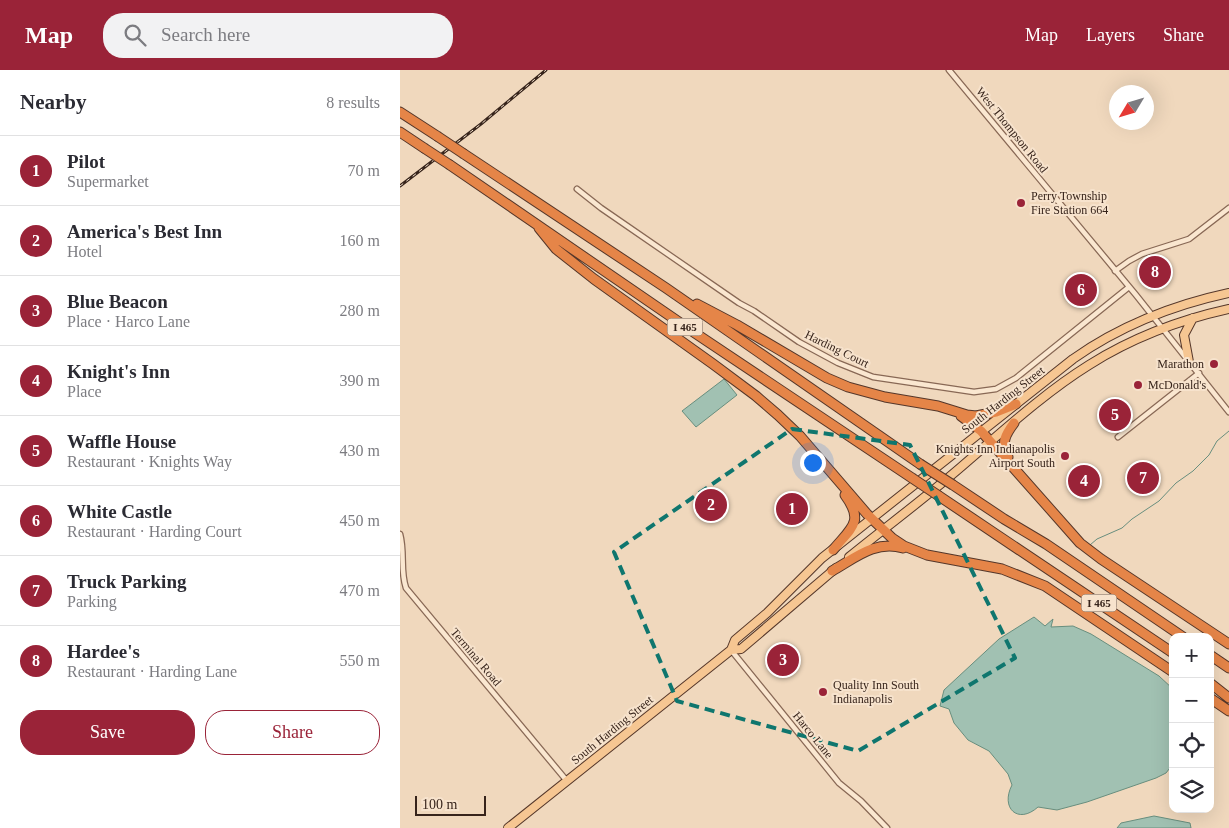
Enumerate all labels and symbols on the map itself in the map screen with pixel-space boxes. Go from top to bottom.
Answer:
street label: West Thompson Road [973,84,1051,176]
north arrow [1109,85,1154,130]
place label: Perry Township Fire Station 664 [1031,189,1108,217]
marker: Perry Township Fire Station 664 [1015,197,1027,209]
pin: 8 [1139,253,1171,291]
pin: 6 [1065,271,1097,309]
road number: I 465 [668,318,702,336]
street label: Harding Court [803,327,872,371]
place label: Marathon [1157,357,1204,371]
marker: Marathon [1208,358,1220,370]
street label: South Harding Street [959,363,1048,437]
place label: McDonald's [1148,378,1206,392]
marker: McDonald's [1132,379,1144,391]
pin: 5 [1099,396,1131,434]
place label: Knights Inn Indianapolis Airport South [936,442,1055,470]
your location [800,450,826,476]
marker: Knights Inn Indianapolis Airport South [1059,450,1071,462]
pin: 7 [1127,459,1159,497]
pin: 4 [1068,462,1100,500]
pin: 2 [695,486,727,524]
pin: 1 [776,490,808,528]
road number: I 465 [1082,594,1116,612]
street label: Terminal Road [448,625,504,689]
pin: 3 [767,641,799,679]
place label: Quality Inn South Indianapolis [833,678,919,706]
marker: Quality Inn South Indianapolis [817,686,829,698]
street label: South Harding Street [568,692,656,767]
street label: Harco Lane [790,709,836,761]
scale bar [415,793,486,816]

